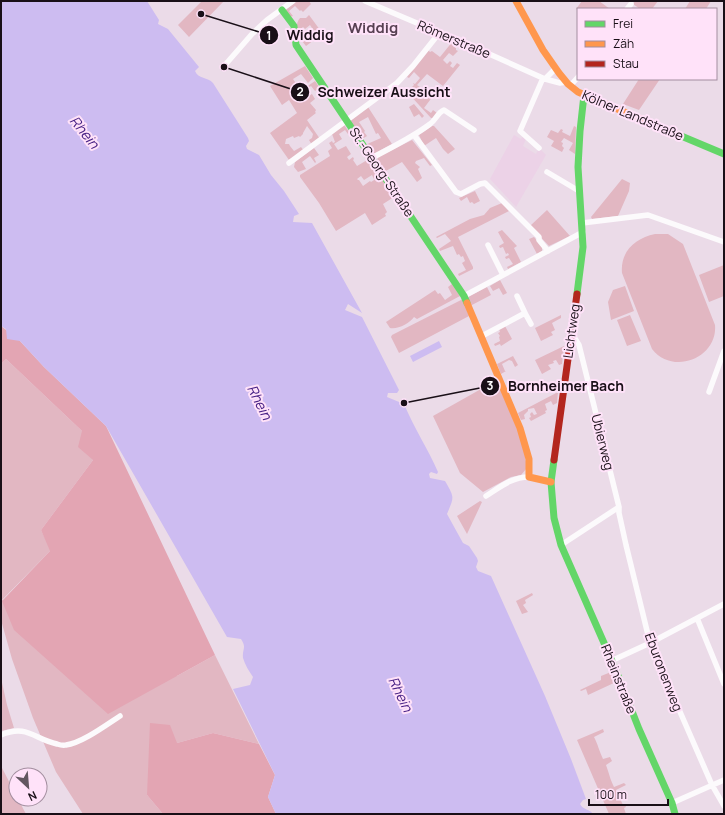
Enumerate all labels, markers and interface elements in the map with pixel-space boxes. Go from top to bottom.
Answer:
legend [577,8,717,80]
street label: Römerstraße [415,15,494,63]
text: Frei [613,15,633,32]
district label: Widdig [348,17,398,38]
callout: Widdig [259,22,342,48]
text: Widdig [286,25,334,44]
text: 1 [266,27,272,44]
text: Zäh [613,35,634,52]
text: Stau [613,55,639,72]
callout: Schweizer Aussicht [290,79,459,105]
text: Schweizer Aussicht [317,82,451,101]
text: 2 [296,83,304,100]
street label: Kölner Landstraße [579,85,687,145]
water label: Rhein [66,112,104,153]
street label: St.-Georg-Straße [345,124,419,221]
street label: Lichtweg [558,303,584,359]
callout: Bornheimer Bach [480,373,632,399]
text: Bornheimer Bach [508,376,624,395]
text: 3 [487,377,494,394]
water label: Rhein [243,381,277,423]
street label: Ubierweg [587,412,619,472]
street label: Eburonenweg [641,630,687,714]
street label: Rheinstraße [597,642,641,717]
water label: Rhein [384,673,418,715]
north arrow [8,767,48,807]
scale bar [589,781,668,807]
text: 100 m [595,786,627,803]
text: N [26,788,39,805]

